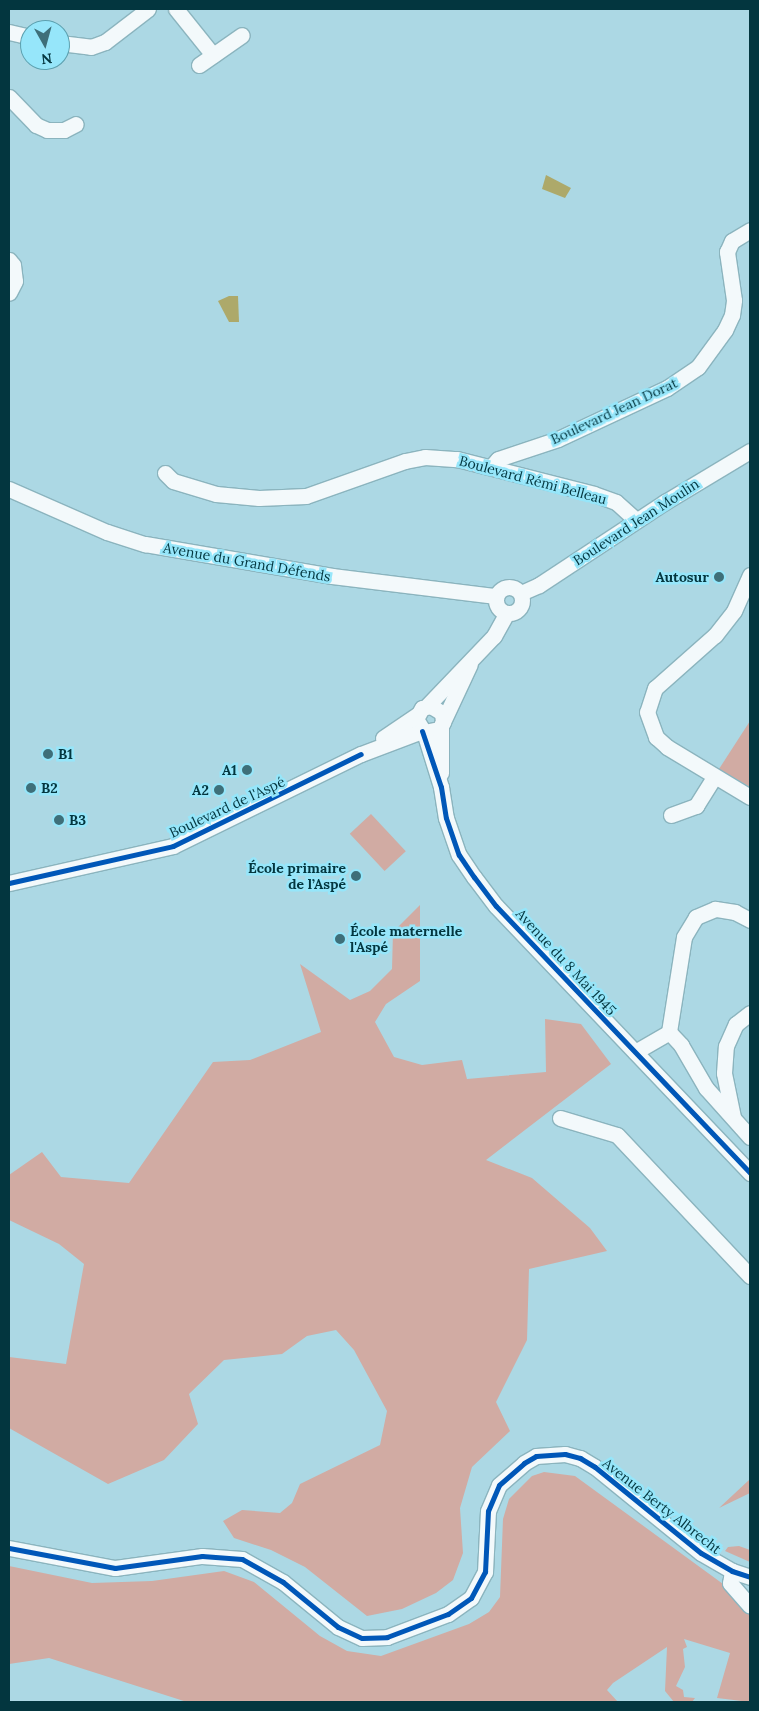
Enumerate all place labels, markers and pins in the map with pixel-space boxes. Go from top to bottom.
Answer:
place label: Autosur [655,569,709,585]
marker: Autosur [713,571,725,583]
place label: B1 [58,746,73,762]
marker: B1 [42,748,54,760]
place label: A1 [222,762,237,778]
marker: A1 [241,764,253,776]
place label: B2 [41,780,58,796]
marker: B2 [25,782,37,794]
place label: A2 [192,782,209,798]
marker: A2 [213,784,225,796]
place label: B3 [69,812,86,828]
marker: B3 [53,814,65,826]
place label: École primaire de l’Aspé [248,860,346,892]
marker: École primaire de l’Aspé [350,870,362,882]
place label: École maternelle l'Aspé [350,923,462,956]
marker: École maternelle l'Aspé [334,933,346,945]

